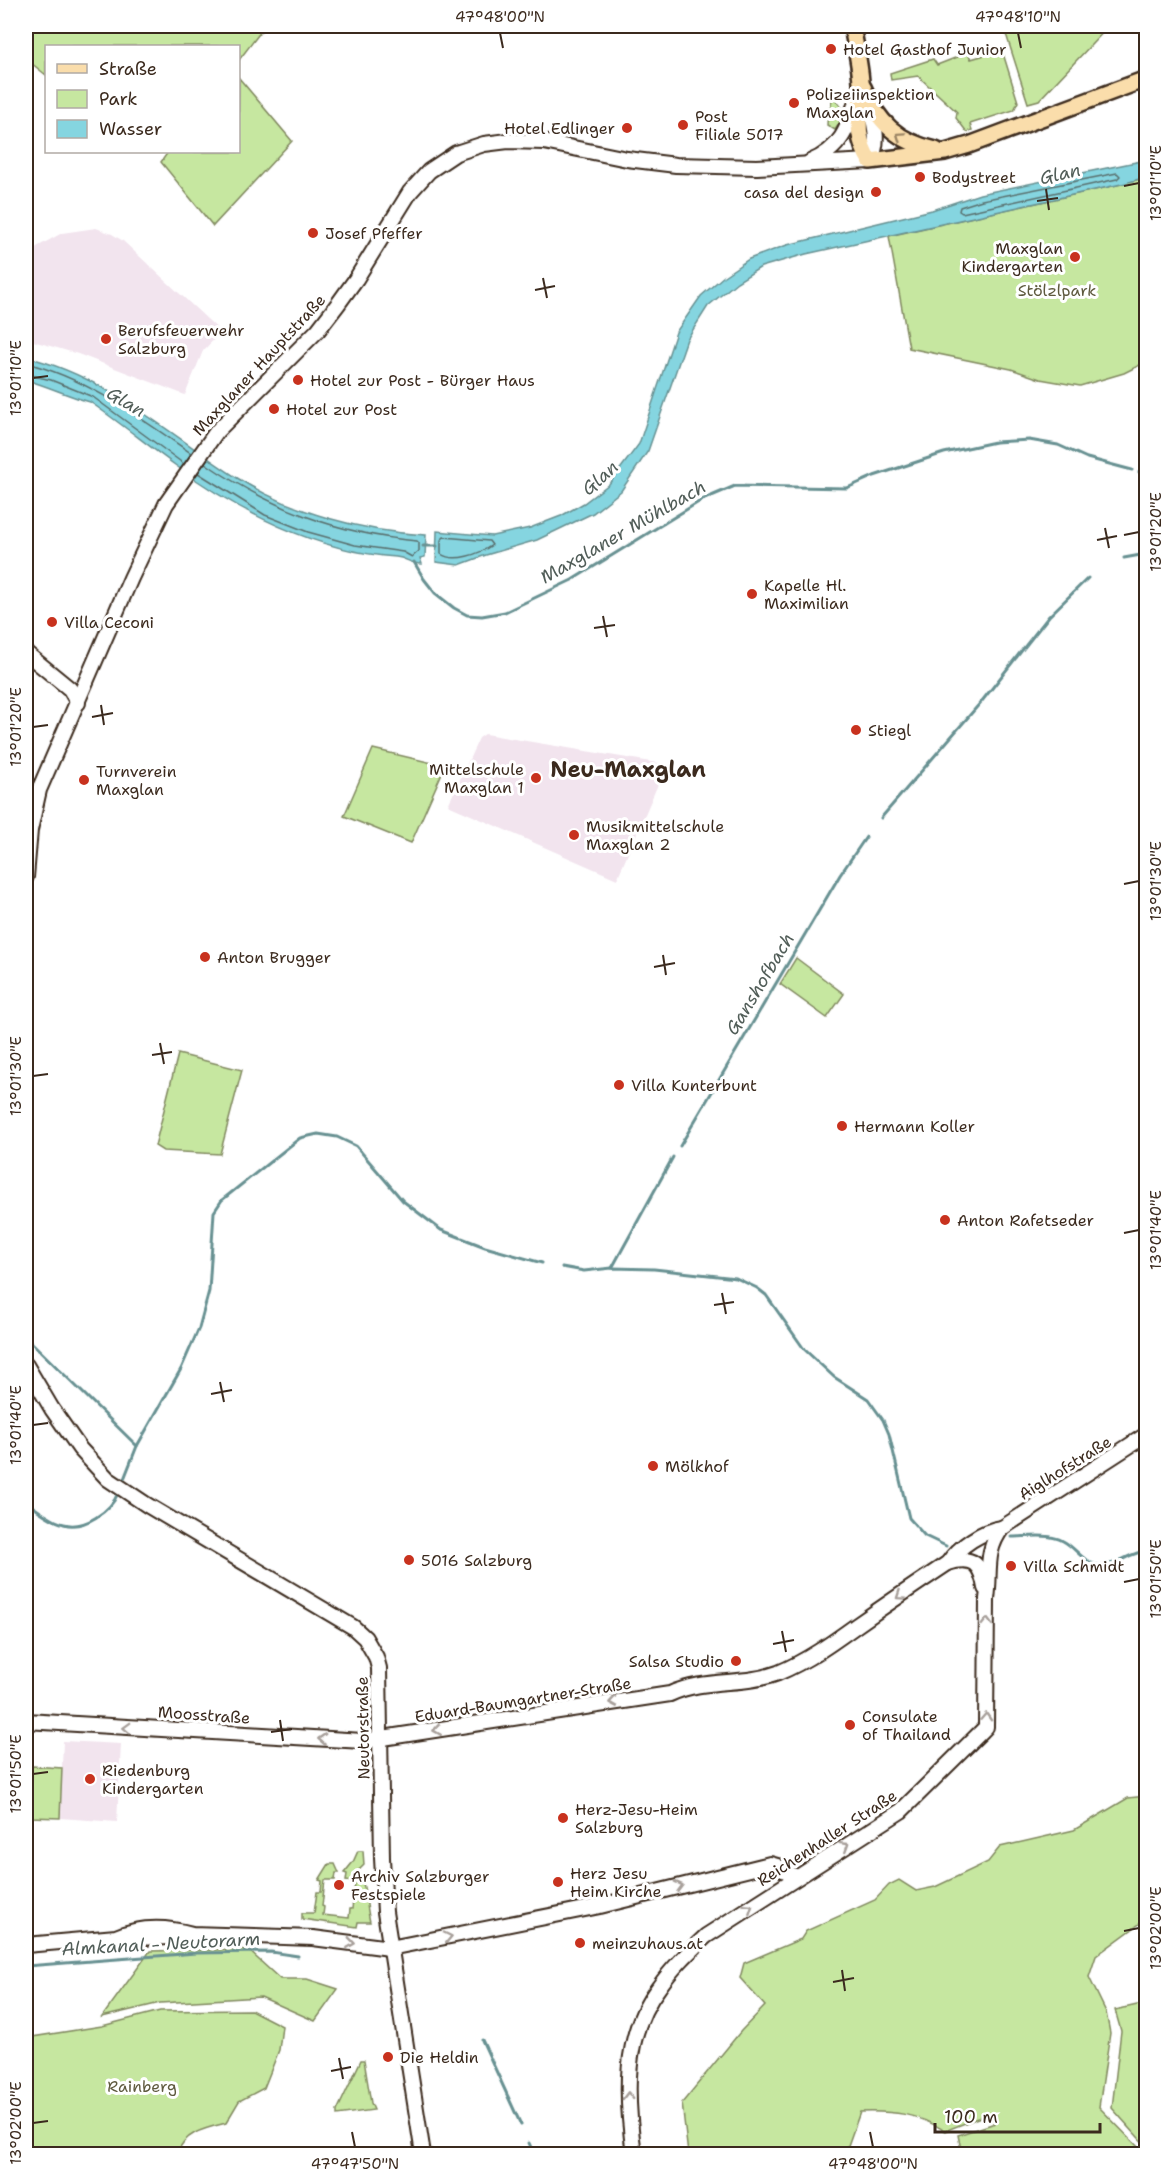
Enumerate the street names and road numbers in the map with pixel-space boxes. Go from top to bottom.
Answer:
street label: Maxglaner Hauptstraße [188,290,330,440]
street label: Aiglhofstraße [1015,1431,1115,1505]
street label: Eduard-Baumgartner-Straße [413,1672,633,1728]
street label: Neutorstraße [352,1676,374,1780]
street label: Moosstraße [157,1701,251,1729]
street label: Reichenhaller Straße [753,1785,901,1891]

